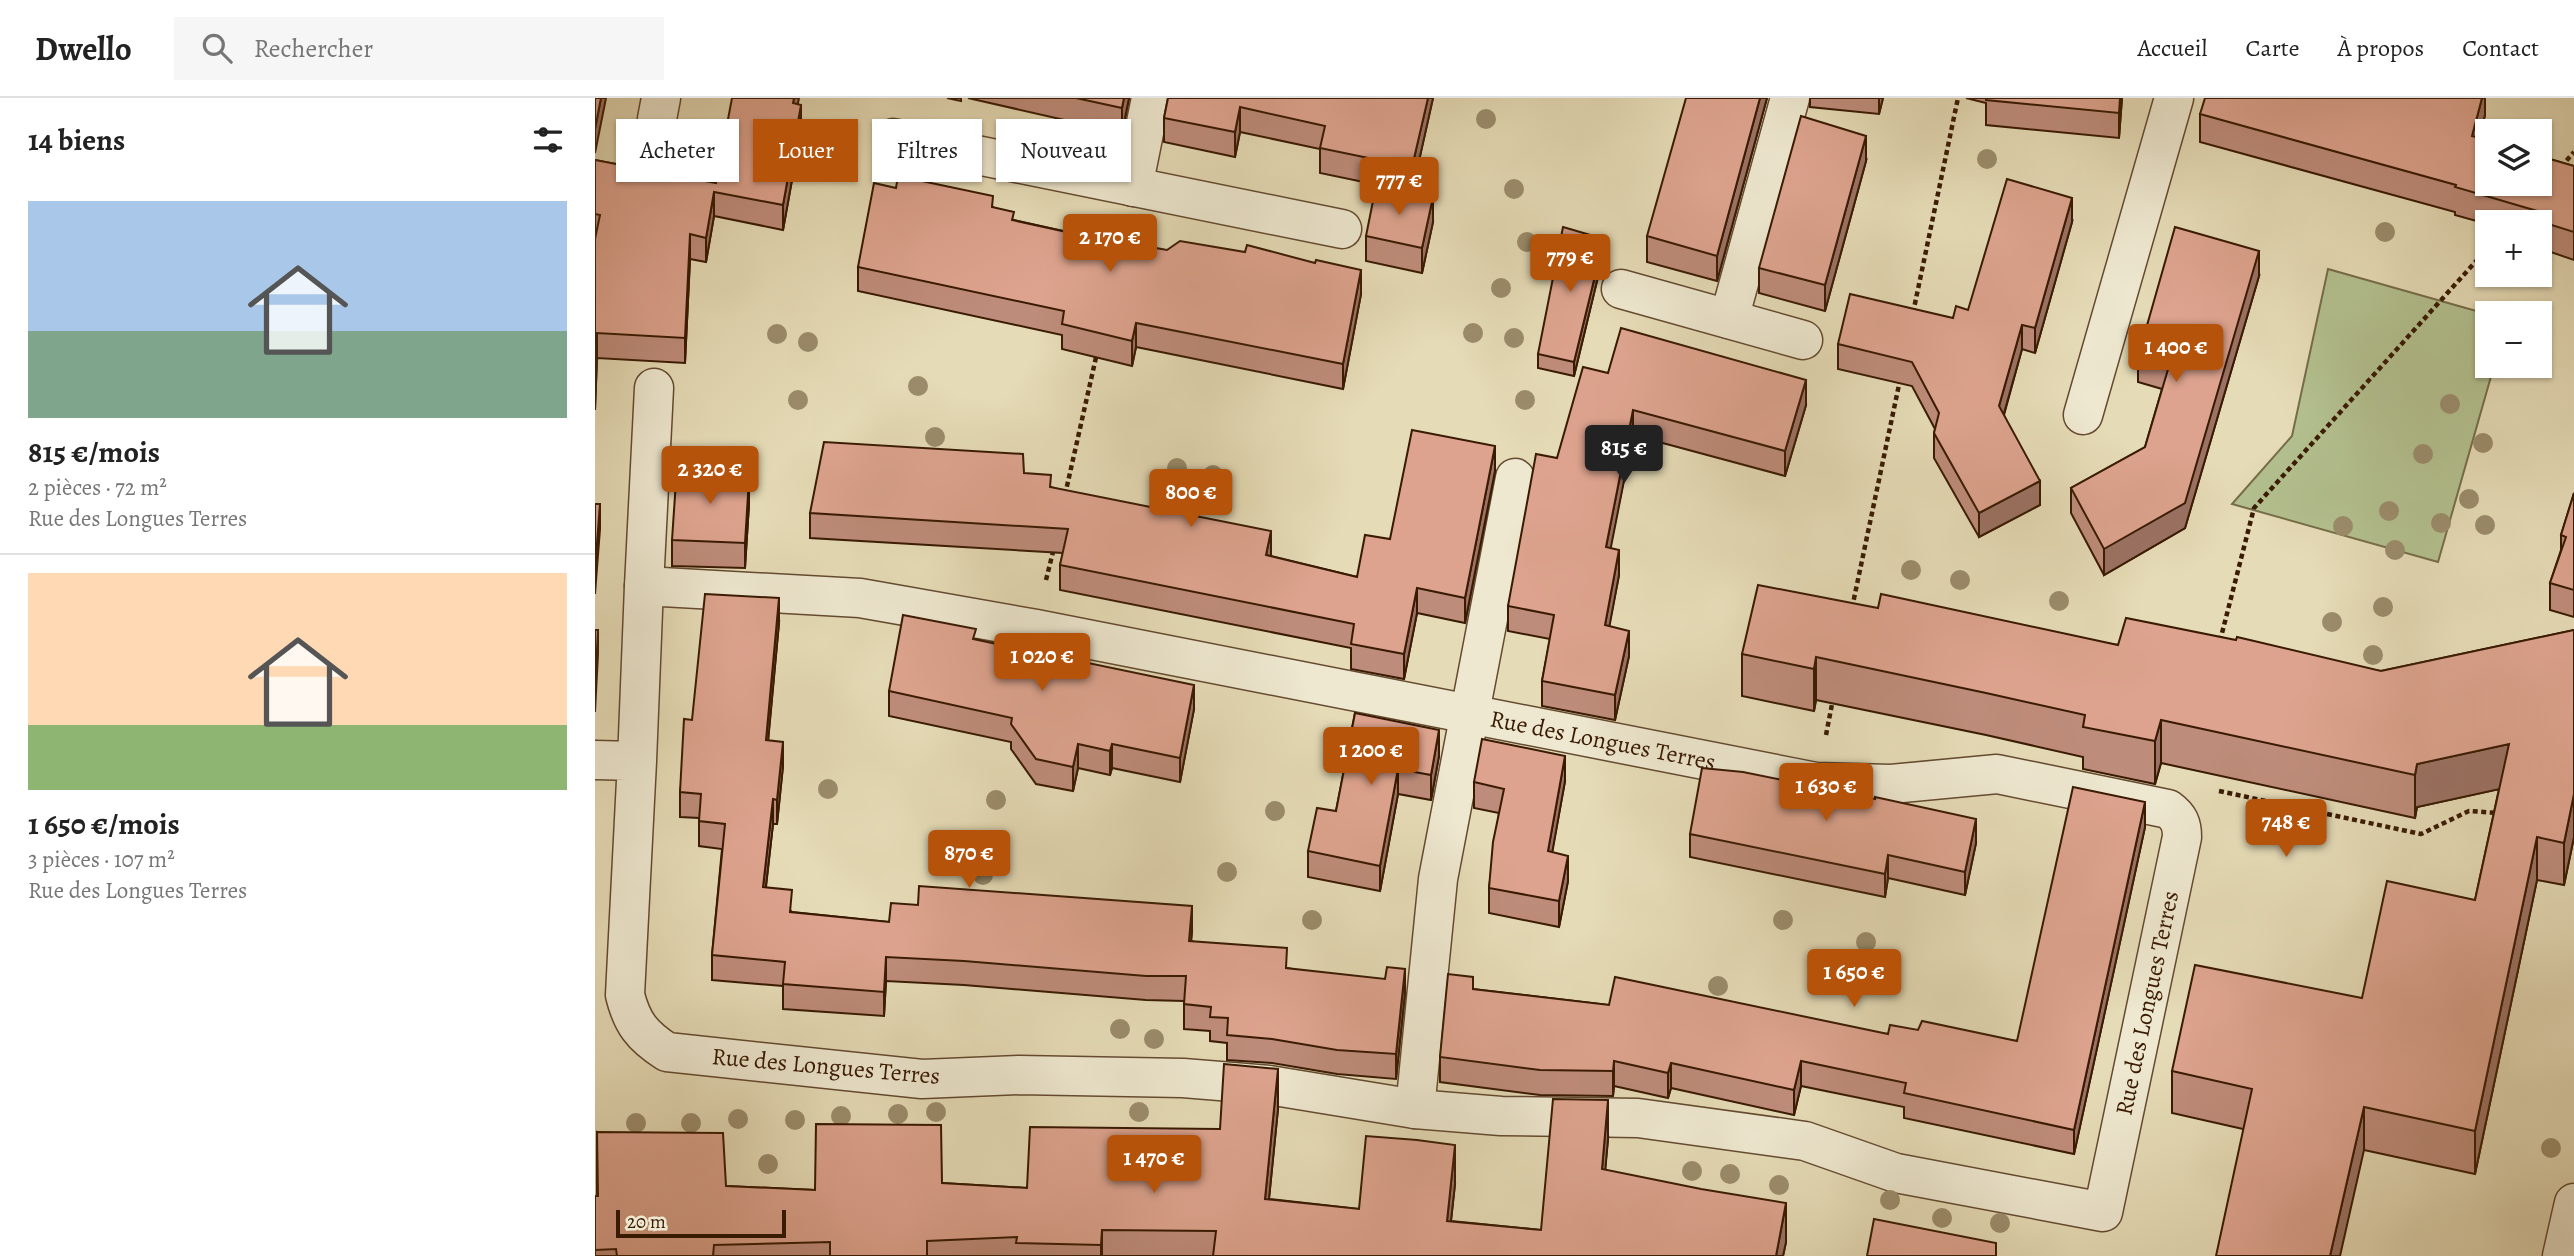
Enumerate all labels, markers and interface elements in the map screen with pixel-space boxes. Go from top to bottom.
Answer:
search box [174,17,664,80]
text: Dwello [35,26,132,71]
icon: search [198,29,236,67]
text: Rechercher [254,31,373,66]
text: Accueil [2137,32,2207,64]
text: Carte [2245,32,2300,64]
text: À propos [2338,32,2424,64]
text: Contact [2462,32,2539,64]
chip: Acheter [616,119,739,182]
chip: Louer [753,119,858,182]
chip: Filtres [872,119,982,182]
chip: Nouveau [996,119,1131,182]
map controls [2475,119,2552,378]
button: layers [2475,119,2552,196]
text: 14 biens [28,120,125,160]
icon: filters [529,121,567,159]
pin: 777 € [1350,158,1448,217]
text: 777 € [1376,164,1422,195]
button: + [2475,210,2552,287]
pin: 2 170 € [1045,214,1175,274]
text: 2 170 € [1079,221,1141,252]
pin: 779 € [1521,234,1619,294]
text: 779 € [1546,241,1594,272]
icon: home [235,247,361,373]
button: − [2475,301,2552,378]
pin: 1 400 € [2111,324,2241,384]
text: 1 400 € [2144,331,2208,362]
pin: 815 € [1575,426,1673,485]
text: 815 €/mois [28,432,160,472]
text: 815 € [1601,432,1647,463]
pin: 2 320 € [645,446,775,506]
text: 2 320 € [678,453,742,484]
pin: 800 € [1142,470,1240,529]
text: 2 pièces · 72 m² [28,472,167,503]
text: 800 € [1165,476,1217,507]
text: Rue des Longues Terres [28,503,247,534]
icon: home [235,619,361,745]
pin: 1 020 € [977,634,1107,693]
text: 1 020 € [1010,640,1074,671]
street label: Rue des Longues Terres [1488,702,1718,778]
pin: 1 200 € [1306,728,1436,787]
text: 1 200 € [1339,734,1403,765]
pin: 1 630 € [1761,764,1891,823]
text: 1 630 € [1795,770,1857,801]
pin: 748 € [2237,800,2335,859]
text: 1 650 €/mois [28,804,180,844]
text: 748 € [2262,806,2310,837]
pin: 870 € [920,830,1018,890]
text: 870 € [944,837,994,868]
text: 3 pièces · 107 m² [28,844,175,875]
text: Rue des Longues Terres [28,875,247,906]
street label: Rue des Longues Terres [2108,888,2186,1118]
pin: 1 650 € [1789,950,1919,1009]
text: 1 650 € [1823,956,1885,987]
street label: Rue des Longues Terres [711,1040,941,1092]
pin: 1 470 € [1089,1136,1219,1195]
text: 1 470 € [1123,1142,1185,1173]
scale bar [616,1207,786,1239]
text: 20 m [627,1209,666,1235]

